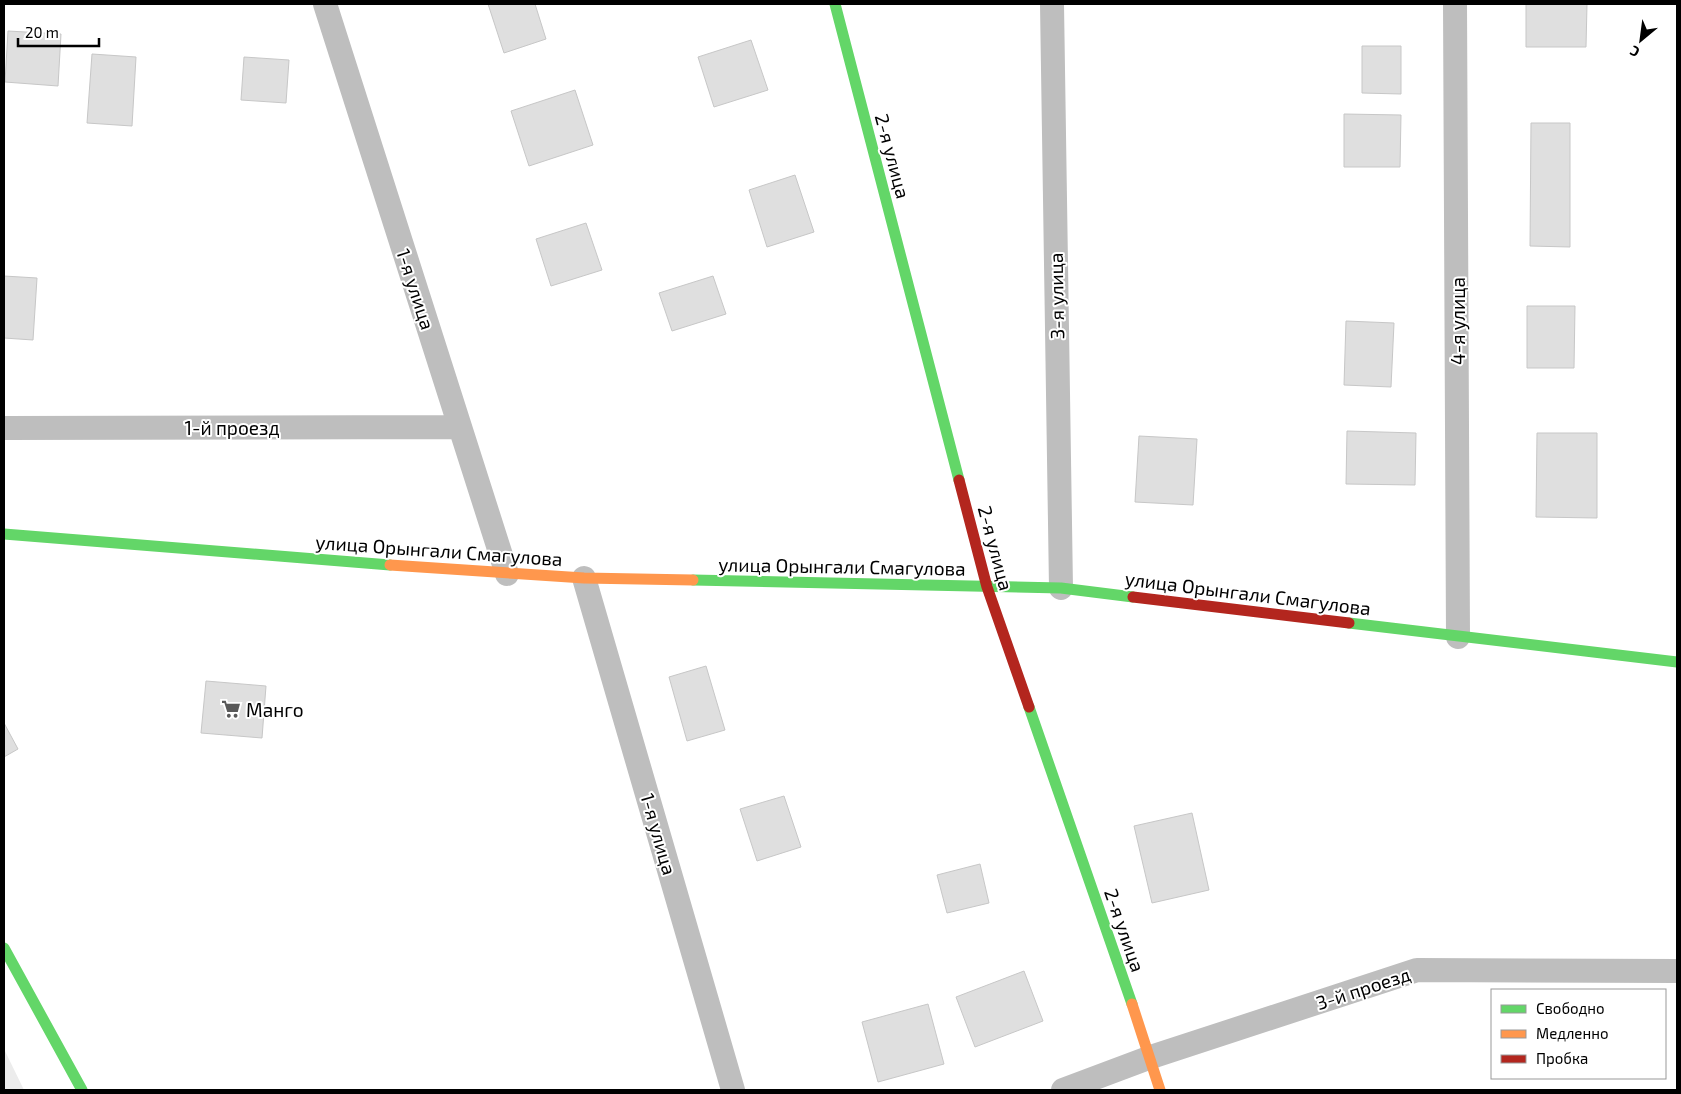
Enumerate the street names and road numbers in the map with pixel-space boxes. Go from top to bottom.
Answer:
street label: 2-я улица [870,111,915,201]
street label: 1-я улица [391,246,440,333]
street label: 3-я улица [1044,252,1069,340]
street label: 4-я улица [1446,277,1470,365]
street label: 1-й проезд [184,416,280,439]
street label: 2-я улица [973,503,1018,593]
street label: улица Орынгали Смагулова [315,530,563,571]
street label: улица Орынгали Смагулова [718,552,966,581]
street label: улица Орынгали Смагулова [1124,567,1372,620]
street label: 1-я улица [635,791,682,878]
street label: 2-я улица [1099,885,1150,975]
street label: 3-й проезд [1313,962,1413,1014]

